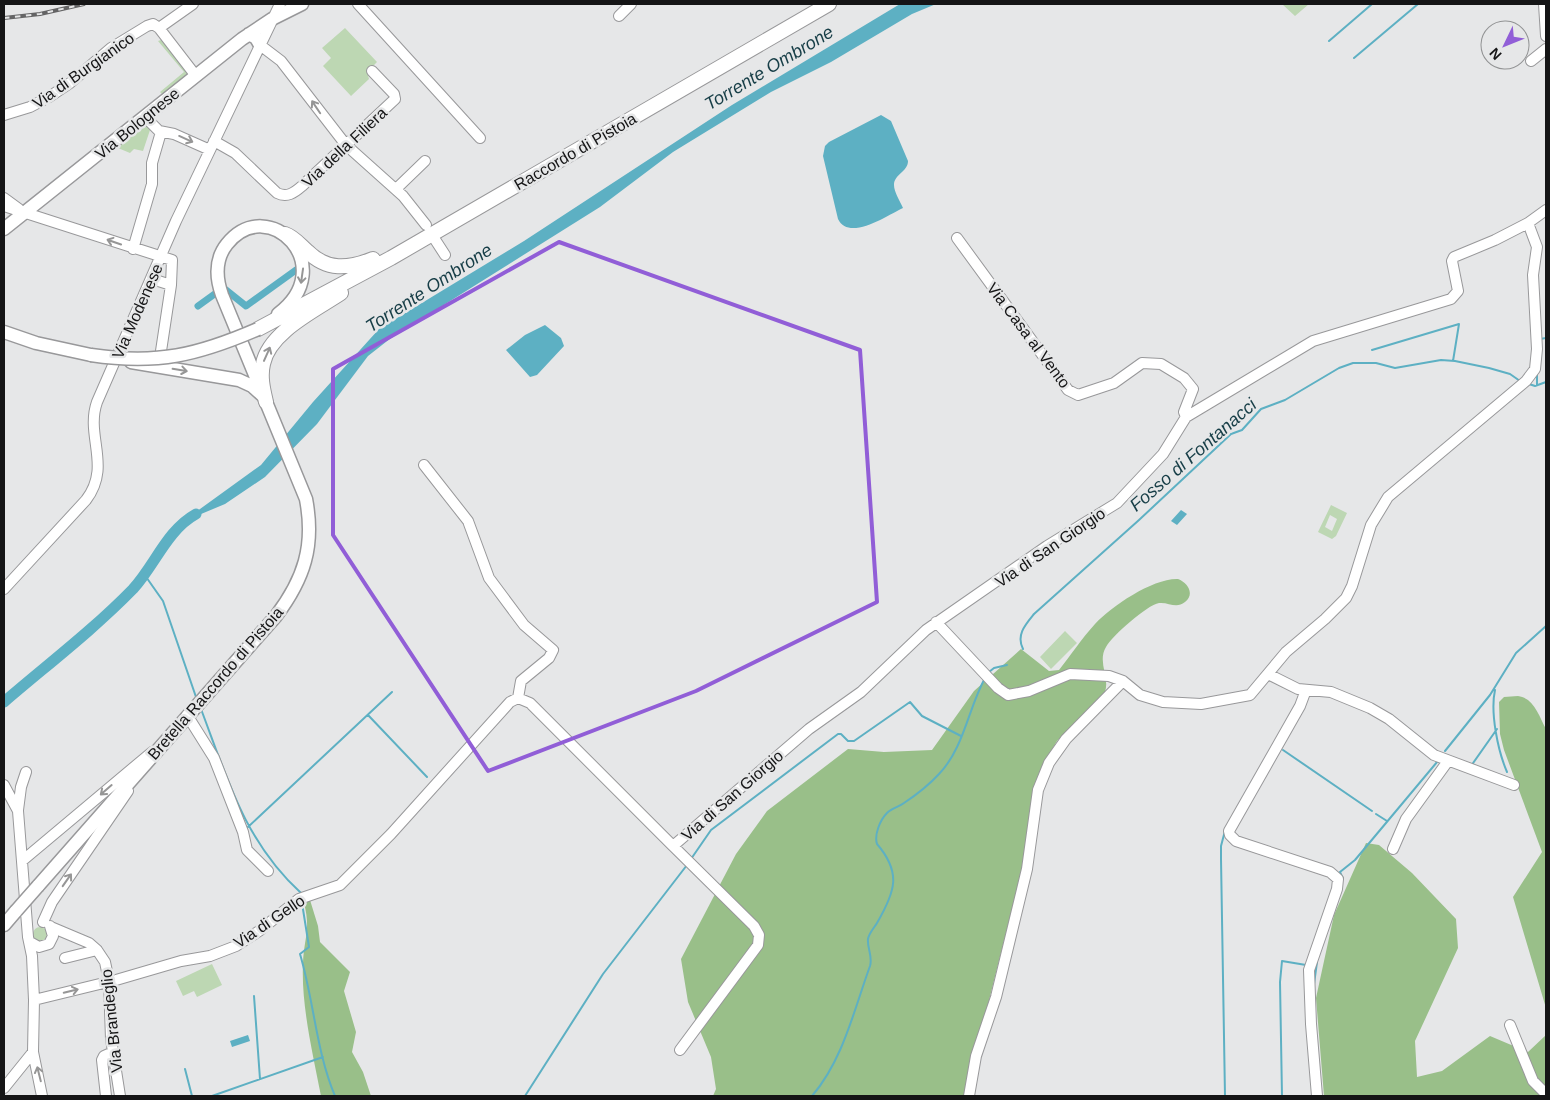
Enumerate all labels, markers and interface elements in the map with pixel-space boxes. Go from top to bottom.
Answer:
north arrow [1480,20,1530,70]
water label: Torrente Ombrone [701,22,837,114]
street label: Via di Burgianico [29,29,137,112]
text: N [1486,45,1505,63]
street label: Via Bolognese [92,84,183,162]
one-way arrow [311,100,321,114]
street label: Via della Filiera [299,104,390,191]
street label: Raccordo di Pistoia [511,110,639,193]
one-way arrow [178,135,193,144]
one-way arrow [107,237,123,246]
water label: Torrente Ombrone [362,240,496,336]
street label: Via Modenese [109,261,166,361]
one-way arrow [297,268,307,284]
street label: Via Casa al Vento [984,280,1074,391]
one-way arrow [262,347,272,362]
one-way arrow [171,365,187,375]
water label: Fosso di Fontanacci [1126,394,1261,515]
street label: Via di San Giorgio [992,504,1108,590]
street label: Bretella Raccordo di Pistoia [144,604,286,763]
street label: Via di San Giorgio [678,747,787,844]
one-way arrow [99,784,112,795]
one-way arrow [62,873,72,887]
street label: Via di Gello [231,892,308,951]
street label: Via Brandeglio [98,968,125,1073]
one-way arrow [63,986,79,995]
one-way arrow [33,1066,43,1082]

